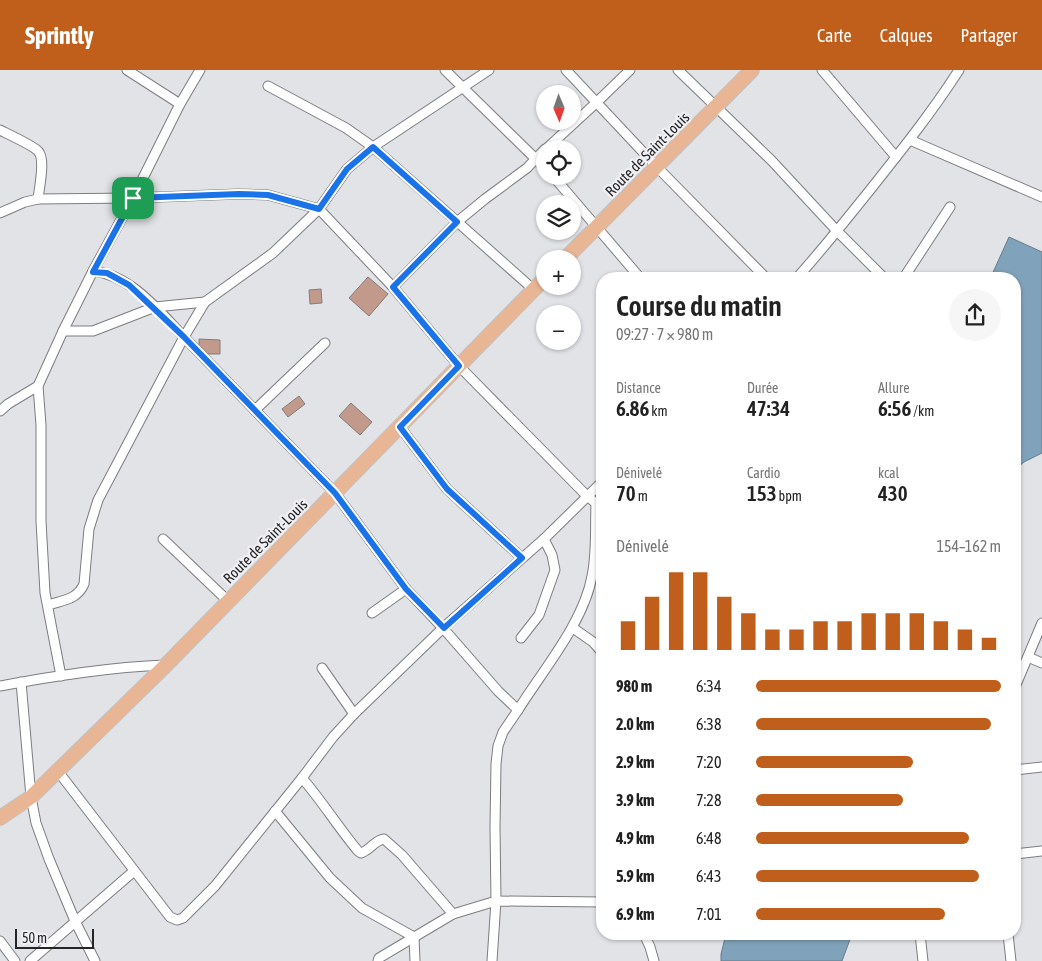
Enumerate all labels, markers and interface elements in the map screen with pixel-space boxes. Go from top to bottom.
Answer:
text: Sprintly [25,22,94,49]
text: Carte [817,25,852,46]
text: Calques [880,25,933,46]
text: Partager [961,25,1017,46]
north arrow [536,85,581,130]
map controls [536,85,581,350]
street label: Route de Saint-Louis [601,108,693,200]
button: locate [536,140,581,185]
pin [112,177,154,219]
icon: arrive [119,184,147,212]
button: layers [536,195,581,240]
button: + [536,250,581,295]
button: share [949,289,1001,341]
text: Course du matin [616,290,782,322]
button: − [536,305,581,350]
text: 09:27 · 7 × 980 m [616,325,713,343]
text: Distance [616,380,661,396]
text: Durée [747,380,778,396]
text: Allure [878,380,910,396]
text: 6.86 [616,396,649,420]
text: 47:34 [747,396,790,420]
text: 6:56 [878,396,911,420]
text: km [649,403,668,419]
text: /km [911,403,934,419]
text: Dénivelé [616,465,662,481]
text: Cardio [747,465,780,481]
text: kcal [878,465,899,481]
text: 70 [616,481,636,505]
text: 153 [747,481,777,505]
text: 430 [878,481,908,505]
text: m [636,488,648,504]
text: bpm [777,488,802,504]
street label: Route de Saint-Louis [219,495,311,587]
text: Dénivelé [616,537,669,555]
text: 154–162 m [937,537,1001,555]
text: 980 m [616,677,652,695]
text: 6:34 [696,677,721,695]
text: 2.0 km [616,715,655,733]
text: 6:38 [696,715,721,733]
text: 2.9 km [616,753,655,771]
text: 7:20 [696,753,721,771]
text: 3.9 km [616,791,655,809]
text: 7:28 [696,791,721,809]
text: 4.9 km [616,829,655,847]
text: 6:48 [696,829,721,847]
text: 5.9 km [616,867,655,885]
text: 6:43 [696,867,721,885]
text: 6.9 km [616,905,655,923]
text: 7:01 [696,905,722,923]
scale bar [15,926,94,949]
text: 50 m [22,930,47,946]

